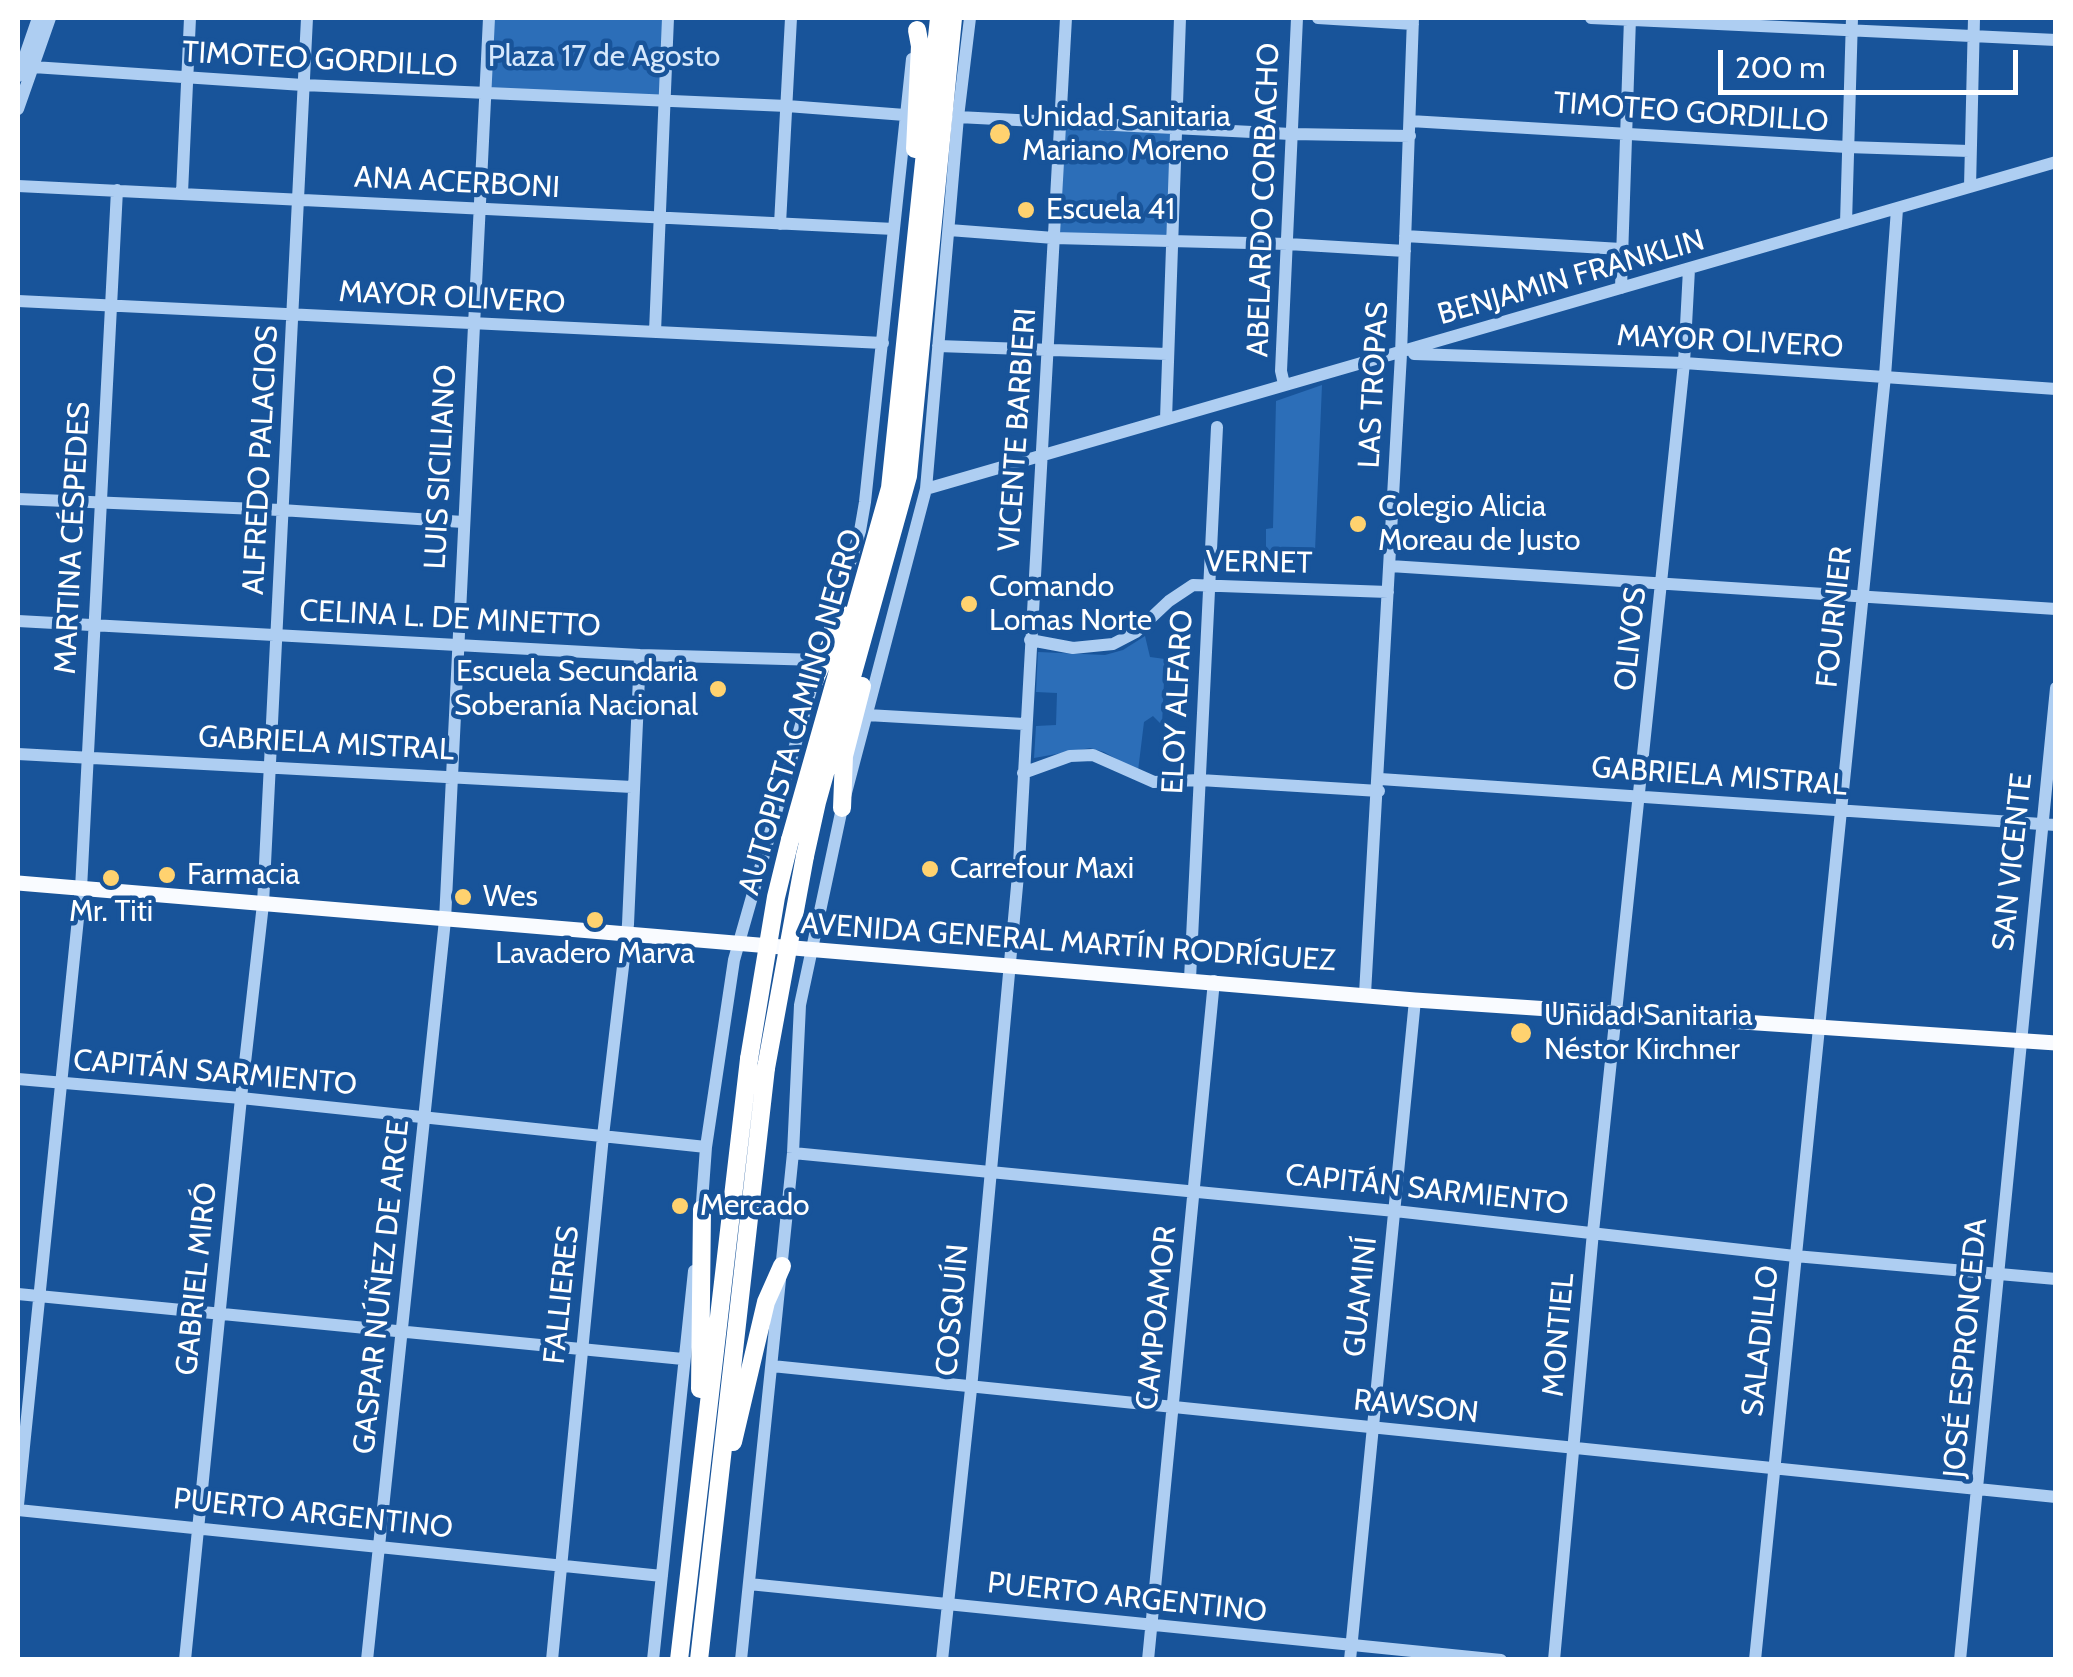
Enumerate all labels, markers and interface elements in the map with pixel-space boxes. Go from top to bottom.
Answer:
scale bar [1723,30,2023,92]
street label: TIMOTEO GORDILLO [182,35,458,85]
park label: Plaza 17 de Agosto [488,39,720,75]
street label: ABELARDO CORBACHO [1241,42,1287,358]
text: 200 m [1735,49,1826,86]
street label: TIMOTEO GORDILLO [1552,85,1830,141]
place label: Unidad Sanitaria Mariano Moreno [1022,99,1231,170]
marker: Unidad Sanitaria Mariano Moreno [987,121,1013,147]
street label: ANA ACERBONI [353,160,561,206]
place label: Escuela 41 [1046,192,1175,228]
marker: Escuela 41 [1015,199,1037,221]
street label: BENJAMIN FRANKLIN [1434,223,1708,333]
street label: MAYOR OLIVERO [338,274,566,322]
street label: LAS TROPAS [1352,301,1396,469]
street label: VICENTE BARBIERI [992,307,1044,553]
street label: MAYOR OLIVERO [1616,318,1844,366]
street label: ALFREDO PALACIOS [236,324,286,596]
street label: LUIS SICILIANO [418,364,464,570]
street label: MARTINA CÉSPEDES [48,401,98,675]
place label: Colegio Alicia Moreau de Justo [1378,489,1581,560]
marker: Colegio Alicia Moreau de Justo [1347,513,1369,535]
street label: AUTOPISTA CAMINO NEGRO [732,525,870,899]
street label: VERNET [1205,544,1313,582]
street label: FOURNIER [1810,545,1860,689]
place label: Comando Lomas Norte [989,569,1152,640]
street label: OLIVOS [1608,585,1654,693]
street label: CELINA L. DE MINETTO [299,593,601,645]
marker: Comando Lomas Norte [958,593,980,615]
street label: ELOY ALFARO [1155,609,1201,795]
place label: Escuela Secundaria Soberanía Nacional [454,654,698,724]
marker: Escuela Secundaria Soberanía Nacional [707,678,729,700]
street label: GABRIELA MISTRAL [197,719,455,769]
street label: GABRIELA MISTRAL [1590,750,1848,804]
street label: SAN VICENTE [1986,771,2040,953]
place label: Carrefour Maxi [950,851,1134,887]
place label: Farmacia [187,857,300,893]
marker: Carrefour Maxi [919,858,941,880]
marker: Farmacia [156,864,178,886]
marker: Mr. Titi [100,867,122,889]
place label: Wes [483,879,538,915]
marker: Wes [452,886,474,908]
place label: Mr. Titi [69,894,153,930]
street label: AVENIDA GENERAL MARTÍN RODRÍGUEZ [799,906,1337,980]
marker: Lavadero Marva [584,909,606,931]
place label: Lavadero Marva [495,936,695,972]
place label: Unidad Sanitaria Néstor Kirchner [1544,998,1753,1068]
marker: Unidad Sanitaria Néstor Kirchner [1508,1020,1534,1046]
street label: CAPITÁN SARMIENTO [72,1043,358,1103]
street label: GASPAR NÚÑEZ DE ARCE [347,1118,417,1456]
street label: CAPITÁN SARMIENTO [1284,1157,1570,1223]
street label: GABRIEL MIRÓ [169,1181,225,1377]
place label: Mercado [700,1188,810,1224]
marker: Mercado [669,1195,691,1217]
street label: JOSÉ ESPRONCEDA [1937,1217,1995,1479]
street label: FALLIERES [537,1224,587,1366]
street label: CAMPOAMOR [1129,1224,1185,1412]
street label: GUAMINÍ [1337,1235,1385,1359]
street label: COSQUÍN [929,1243,977,1377]
street label: SALADILLO [1735,1264,1787,1418]
street label: MONTIEL [1536,1272,1582,1398]
street label: RAWSON [1352,1383,1480,1431]
street label: PUERTO ARGENTINO [172,1481,454,1547]
street label: PUERTO ARGENTINO [986,1565,1268,1631]

